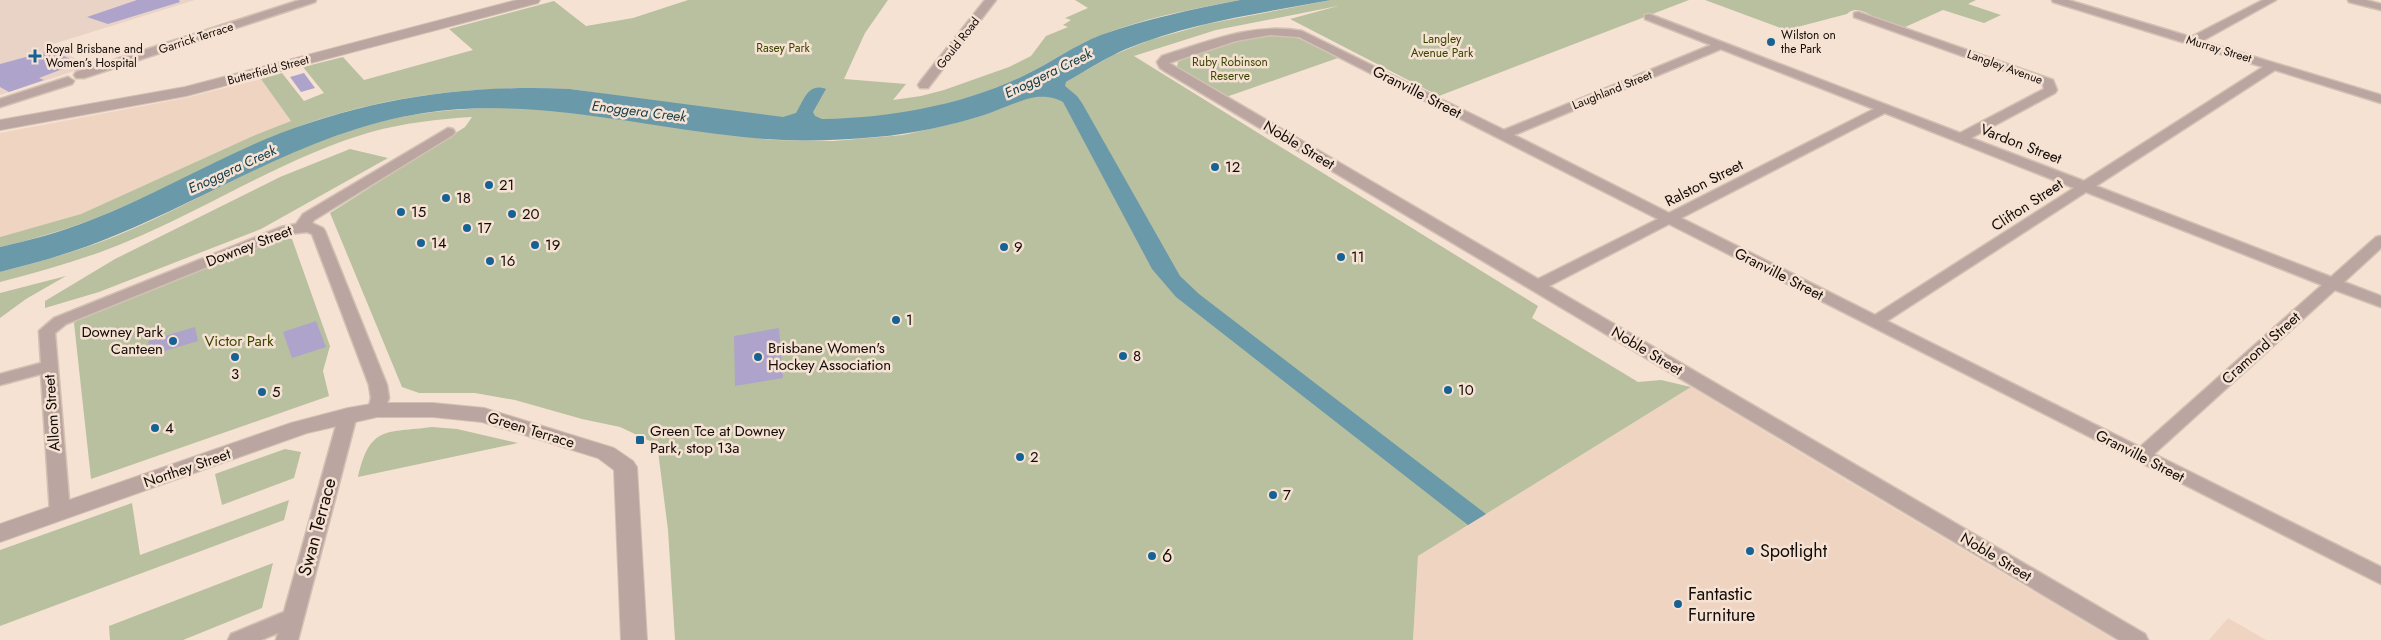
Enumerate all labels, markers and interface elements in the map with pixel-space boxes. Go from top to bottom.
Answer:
street label: Gould Road [932,13,984,73]
street label: Garrick Terrace [156,17,236,59]
place label: Wilston on the Park [1781,26,1836,58]
park label: Langley Avenue Park [1411,30,1474,62]
street label: Murray Street [2184,31,2254,68]
marker: Wilston on the Park [1765,36,1777,48]
park label: Rasey Park [756,39,811,57]
place label: Royal Brisbane and Women’s Hospital [46,40,143,72]
water label: Enoggera Creek [1001,43,1096,103]
street label: Langley Avenue [1965,45,2045,89]
marker: Royal Brisbane and Women’s Hospital [28,49,42,63]
street label: Butterfield Street [225,50,311,90]
park label: Ruby Robinson Reserve [1192,53,1268,85]
street label: Granville Street [1369,60,1466,124]
street label: Laughland Street [1569,66,1655,114]
water label: Enoggera Creek [591,95,688,127]
street label: Noble Street [1259,115,1339,175]
street label: Vardon Street [1977,118,2065,170]
water label: Enoggera Creek [185,139,280,198]
street label: Ralston Street [1661,154,1747,212]
place label: 12 [1225,156,1240,178]
marker: 12 [1209,161,1221,173]
street label: Clifton Street [1987,173,2068,237]
place label: 21 [499,174,514,196]
marker: 21 [483,179,495,191]
place label: 18 [456,187,471,209]
marker: 18 [440,192,452,204]
place label: 15 [411,201,426,223]
place label: 20 [522,203,540,225]
marker: 15 [395,206,407,218]
marker: 20 [506,208,518,220]
place label: 17 [477,217,492,239]
street label: Downey Street [203,219,296,273]
marker: 17 [461,222,473,234]
place label: 14 [431,232,447,254]
place label: 19 [545,234,560,256]
place label: 9 [1014,236,1023,258]
marker: 14 [415,237,427,249]
marker: 19 [529,239,541,251]
marker: 9 [998,241,1010,253]
street label: Granville Street [1731,242,1828,306]
place label: 11 [1351,246,1365,268]
place label: 16 [500,250,515,272]
marker: 11 [1335,251,1347,263]
marker: 16 [484,255,496,267]
street label: Cramond Street [2217,306,2306,389]
place label: 1 [906,309,913,331]
marker: 1 [890,314,902,326]
place label: Downey Park Canteen [81,321,163,360]
street label: Noble Street [1607,321,1687,381]
park label: Victor Park [204,330,274,352]
marker: Downey Park Canteen [167,335,179,347]
place label: Brisbane Women's Hockey Association [768,337,891,376]
place label: 8 [1133,345,1141,367]
marker: 8 [1117,350,1129,362]
marker: 3 [229,351,241,363]
marker: Brisbane Women's Hockey Association [752,351,764,363]
place label: 3 [231,363,239,385]
street label: Allom Street [38,373,66,452]
place label: 10 [1458,379,1474,401]
place label: 5 [272,381,280,403]
marker: 10 [1442,384,1454,396]
marker: 5 [256,386,268,398]
street label: Green Terrace [485,406,577,454]
place label: 4 [165,417,174,439]
place label: Green Tce at Downey Park, stop 13a [650,420,785,459]
marker: 4 [149,422,161,434]
street label: Granville Street [2092,424,2189,488]
marker: Green Tce at Downey Park, stop 13a [634,434,646,446]
street label: Northey Street [140,443,234,493]
place label: 2 [1030,446,1039,468]
marker: 2 [1014,451,1026,463]
street label: Swan Terrace [291,475,343,579]
place label: 7 [1283,484,1291,506]
marker: 7 [1267,489,1279,501]
street label: Noble Street [1956,527,2036,587]
place label: Spotlight [1760,538,1828,564]
place label: 6 [1162,543,1172,569]
marker: Spotlight [1744,545,1756,557]
marker: 6 [1146,550,1158,562]
place label: Fantastic Furniture [1688,581,1755,628]
marker: Fantastic Furniture [1672,598,1684,610]

